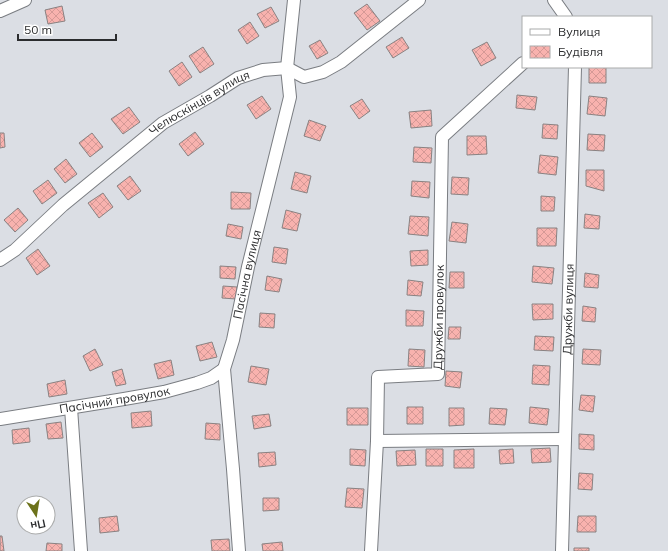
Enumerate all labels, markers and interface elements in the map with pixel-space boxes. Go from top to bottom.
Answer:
scale bar [18,16,116,42]
legend [522,16,652,68]
text: 50 m [24,22,52,37]
text: Вулиця [558,24,600,39]
text: Будівля [558,44,603,59]
street label: Челюскінців вулиця [146,67,252,138]
street label: Пасічна вулиця [229,228,264,320]
street label: Дружби вулиця [559,263,577,355]
street label: Дружби провулок [430,264,447,370]
street label: Пасічний провулок [58,383,172,416]
north arrow [16,495,56,535]
text: Пн [29,516,47,533]

